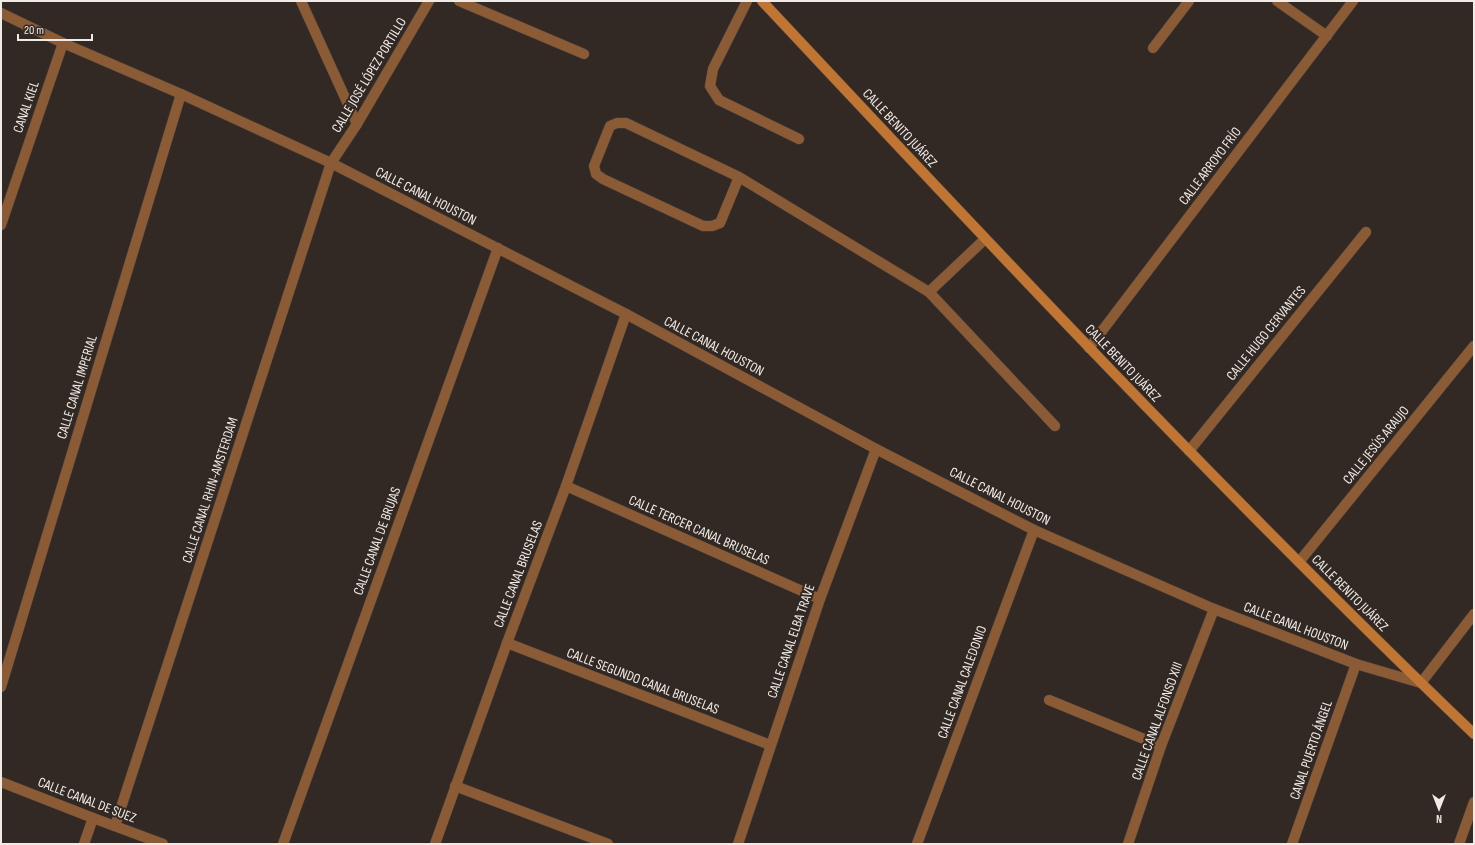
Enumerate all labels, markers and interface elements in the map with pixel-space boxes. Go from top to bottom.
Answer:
street label: CALLE JOSÉ LÓPEZ PORTILLO [328,14,410,136]
scale bar [18,16,92,42]
text: 20 m [24,23,44,38]
street label: CANAL KIEL [9,79,43,135]
street label: CALLE BENITO JUÁREZ [859,85,941,171]
street label: CALLE ARROYO FRÍO [1175,124,1245,208]
street label: CALLE CANAL HOUSTON [373,163,479,229]
street label: CALLE HUGO CERVANTES [1223,282,1309,384]
street label: CALLE CANAL HOUSTON [661,312,767,380]
street label: CALLE BENITO JUÁREZ [1082,321,1164,406]
street label: CALLE CANAL IMPERIAL [53,333,101,441]
street label: CALLE JESÚS ARAUJO [1339,402,1413,488]
street label: CALLE CANAL RHIN-AMSTERDAM [178,415,242,565]
street label: CALLE CANAL HOUSTON [947,463,1053,529]
street label: CALLE CANAL DE BRUJAS [350,485,404,597]
street label: CALLE TERCER CANAL BRUSELAS [626,491,772,569]
street label: CALLE CANAL BRUSELAS [490,518,546,630]
street label: CALLE BENITO JUÁREZ [1308,551,1392,635]
street label: CALLE CANAL ELBA TRAVE [764,581,819,700]
street label: CALLE CANAL HOUSTON [1241,598,1351,654]
street label: CALLE CANAL CALEDONIO [934,623,990,741]
street label: CALLE SEGUNDO CANAL BRUSELAS [564,644,722,718]
street label: CALLE CANAL ALFONSO XIII [1128,660,1186,782]
street label: CANAL PUERTO ÁNGEL [1286,698,1336,802]
street label: CALLE CANAL DE SUEZ [35,773,139,827]
north arrow [1419,789,1459,829]
text: N [1436,812,1442,825]

